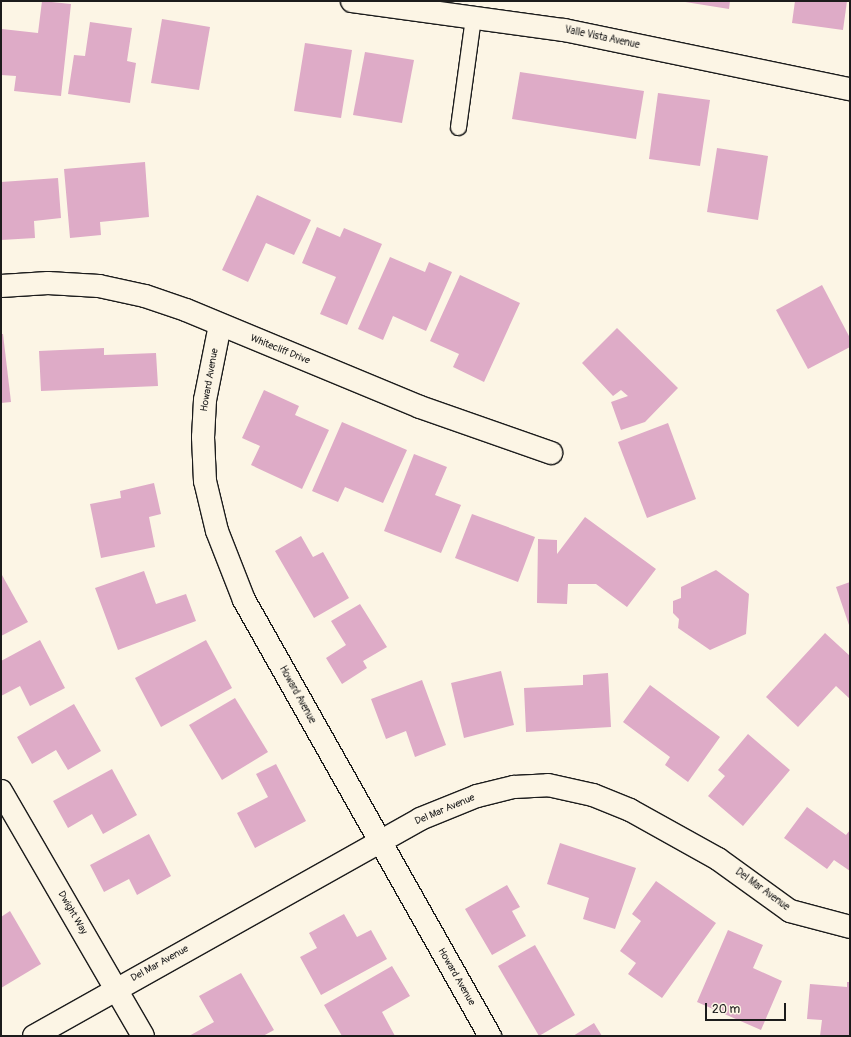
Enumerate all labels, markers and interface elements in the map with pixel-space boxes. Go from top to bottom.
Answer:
street label: Valle Vista Avenue [563,24,641,52]
street label: Whitecliff Drive [248,333,312,367]
street label: Howard Avenue [199,347,221,413]
street label: Howard Avenue [276,664,318,726]
street label: Del Mar Avenue [413,792,477,828]
street label: Del Mar Avenue [733,866,791,914]
street label: Dwight Way [55,889,89,937]
street label: Del Mar Avenue [129,943,191,985]
street label: Howard Avenue [435,946,477,1008]
scale bar [707,995,788,1021]
text: 20 m [712,1002,740,1017]

